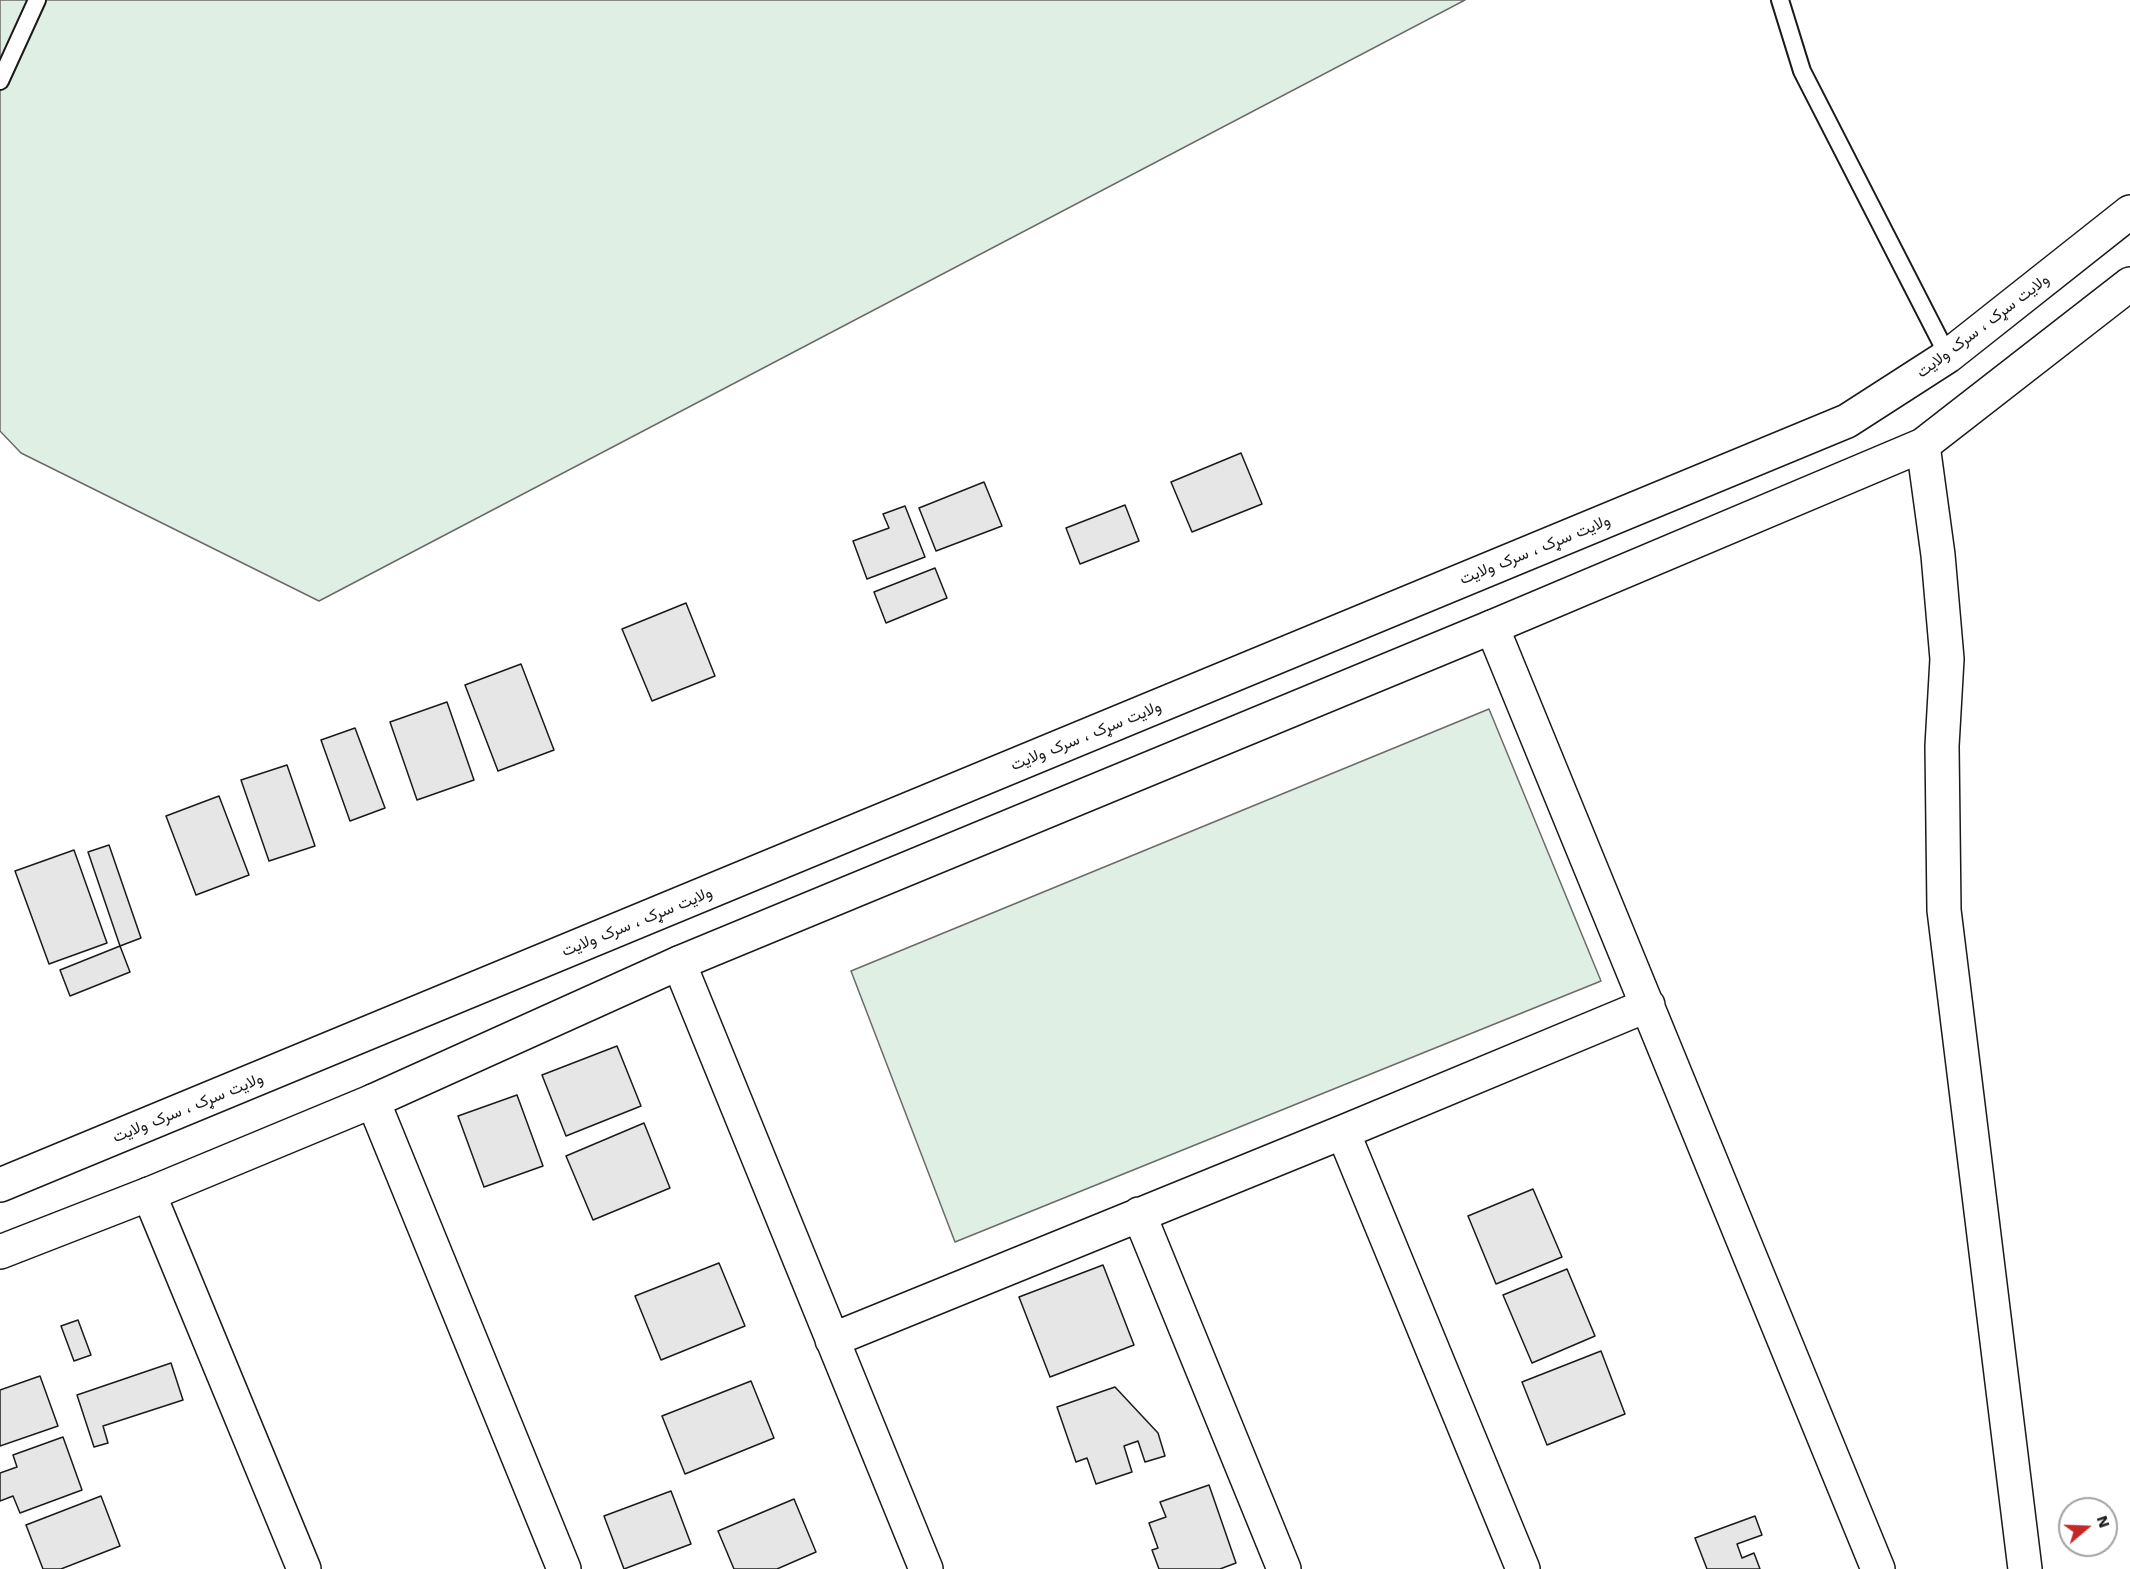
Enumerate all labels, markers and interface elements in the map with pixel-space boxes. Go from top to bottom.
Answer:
street label: ولایت سړک ، سرک ولایت [1913,270,2053,382]
street label: ولایت سړک ، سرک ولایت [1457,511,1613,589]
street label: ولایت سړک ، سرک ولایت [1008,697,1164,775]
street label: ولایت سړک ، سرک ولایت [559,883,715,961]
street label: ولایت سړک ، سرک ولایت [110,1069,266,1147]
north arrow [2058,1497,2118,1557]
text: N [2093,1513,2115,1530]

